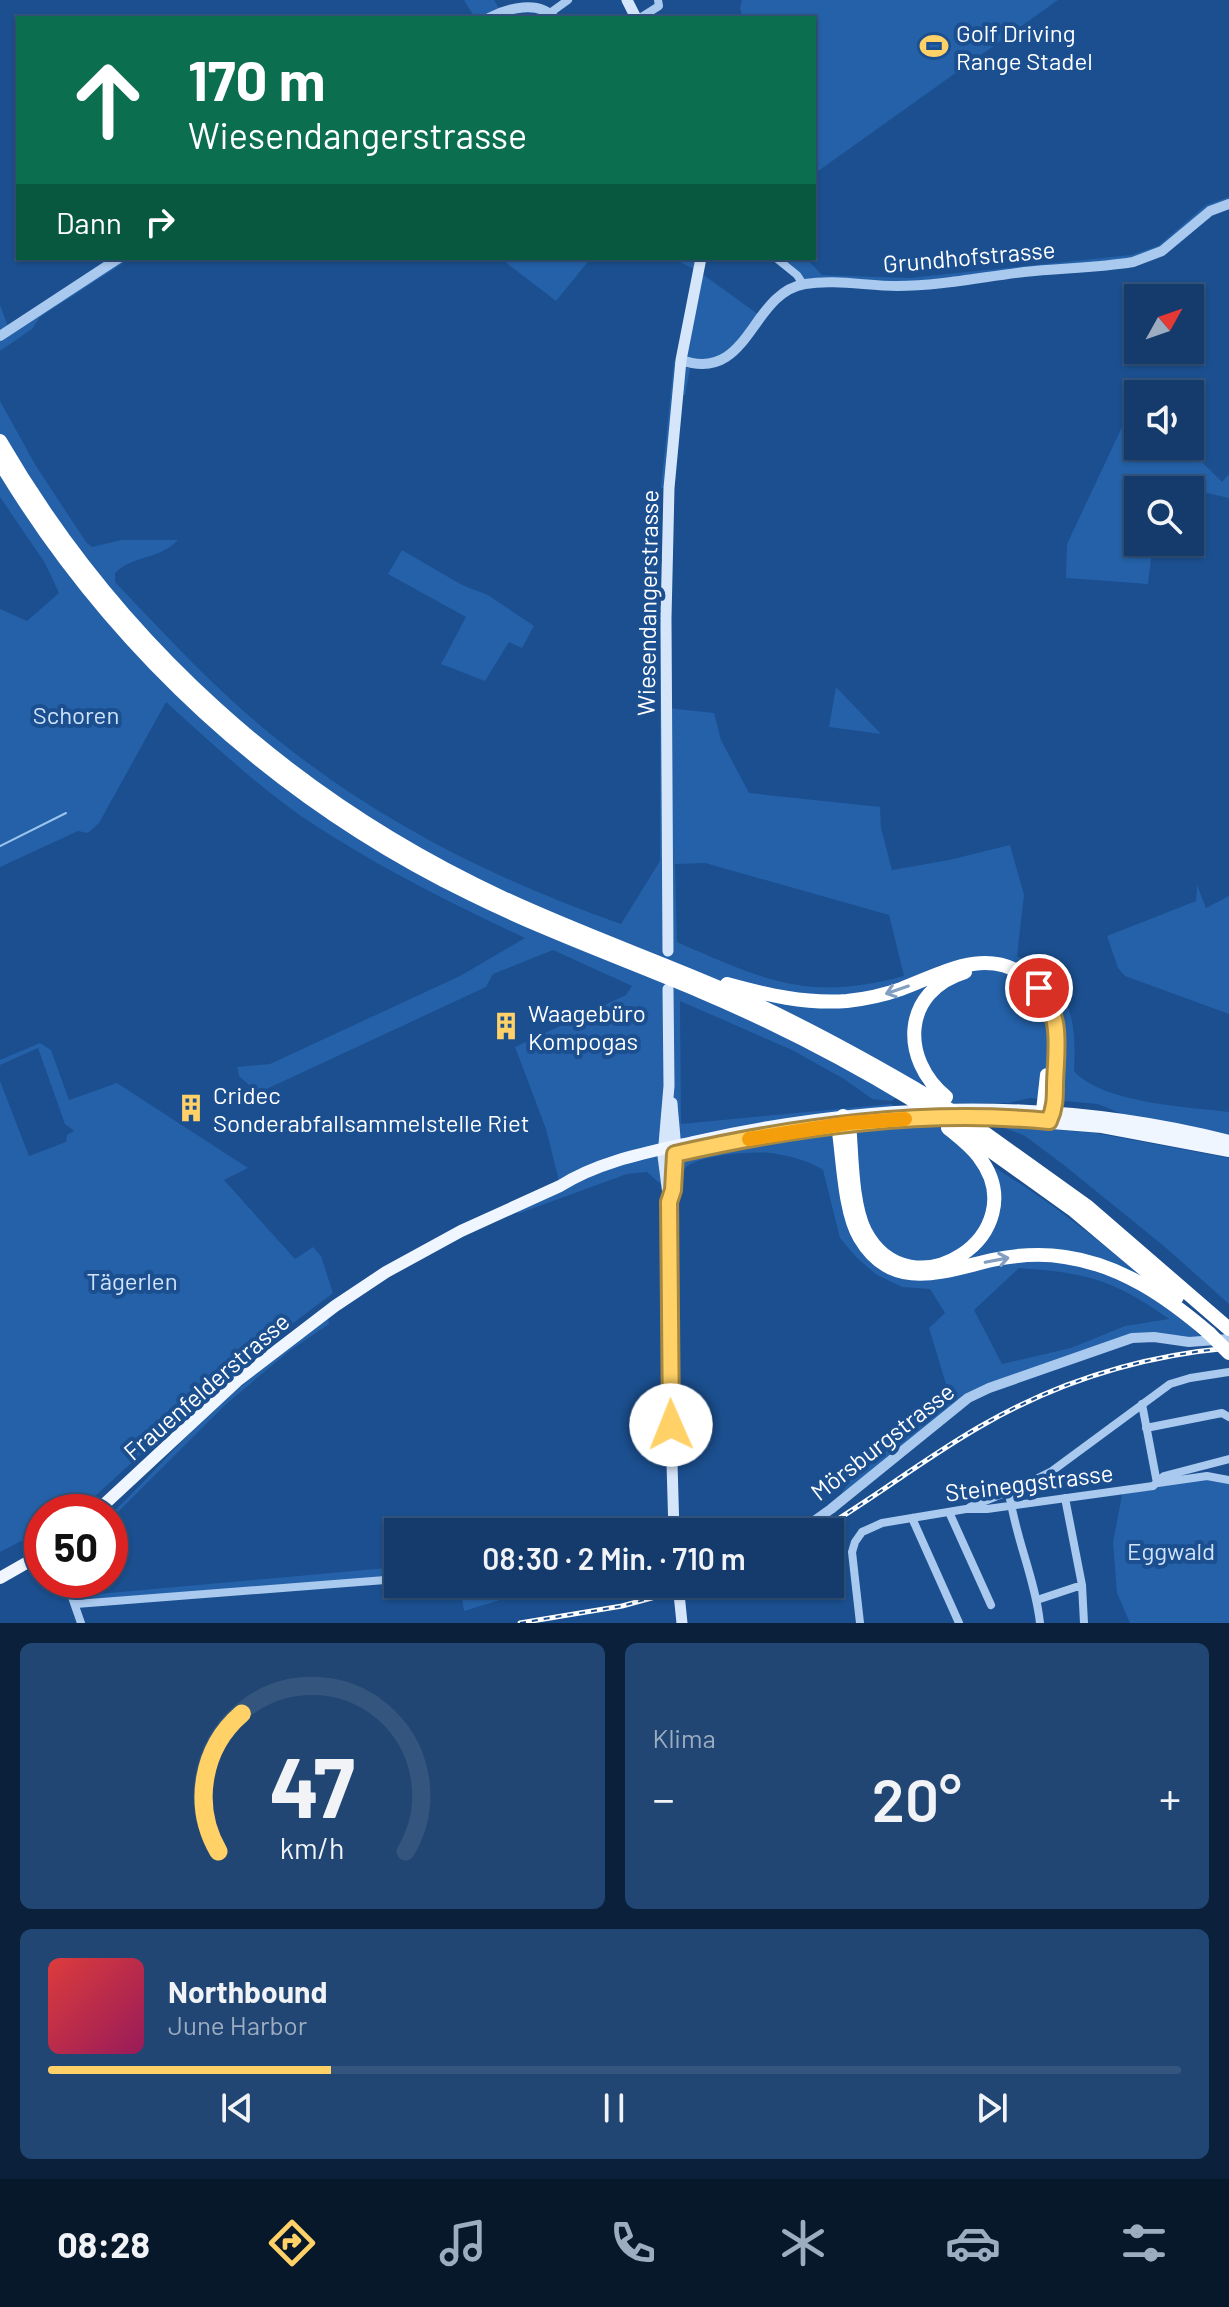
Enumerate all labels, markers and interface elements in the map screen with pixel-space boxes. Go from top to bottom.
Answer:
place label: Golf Driving Range Stadel [956,18,1093,75]
sports icon: Golf Driving Range Stadel [919,31,949,61]
text: 170 m [188,45,325,112]
icon: ahead [56,48,160,152]
text: Wiesendangerstrasse [188,113,527,156]
icon: right [138,200,182,244]
text: Dann [56,204,122,240]
street label: Grundhofstrasse [882,234,1056,278]
north arrow [1124,284,1204,364]
map controls [1124,284,1204,556]
button: sound [1124,380,1204,460]
button: search [1124,476,1204,556]
street label: Wiesendangerstrasse [631,490,663,716]
park label: Schoren [33,700,119,729]
pin [1005,954,1073,1022]
icon: arrive [1017,966,1061,1010]
one-way arrow [885,983,910,998]
place label: Waagebüro Kompogas [528,998,646,1055]
building icon: Waagebüro Kompogas [491,1011,521,1041]
place label: Cridec Sonderabfallsammelstelle Riet [213,1080,529,1137]
building icon: Cridec Sonderabfallsammelstelle Riet [176,1093,206,1123]
one-way arrow [984,1251,1010,1266]
park label: Tägerlen [86,1266,178,1295]
street label: Frauenfelderstrasse [117,1306,295,1466]
street label: Mörsburgstrasse [804,1376,960,1506]
position arrow [629,1383,713,1467]
street label: Steineggstrasse [943,1457,1115,1507]
speed limit sign: 50 [24,1494,128,1598]
park label: Eggwald [1127,1536,1215,1565]
text: 08:30 · 2 Min. · 710 m [482,1540,746,1576]
text: Klima [653,1722,716,1753]
text: 47 [269,1735,355,1835]
text: 20° [872,1762,962,1834]
text: − [653,1771,675,1824]
text: + [1159,1771,1181,1824]
text: km/h [280,1830,345,1865]
text: Northbound [168,1973,327,2009]
text: June Harbor [168,2009,307,2040]
icon: previous [215,2086,259,2130]
icon: pause [592,2086,636,2130]
icon: next [970,2086,1014,2130]
icon: directions [264,2215,320,2271]
icon: music [435,2215,491,2271]
icon: phone [605,2215,661,2271]
icon: climate [775,2215,831,2271]
icon: car [945,2215,1001,2271]
icon: filters [1116,2215,1172,2271]
text: 08:28 [57,2222,150,2265]

